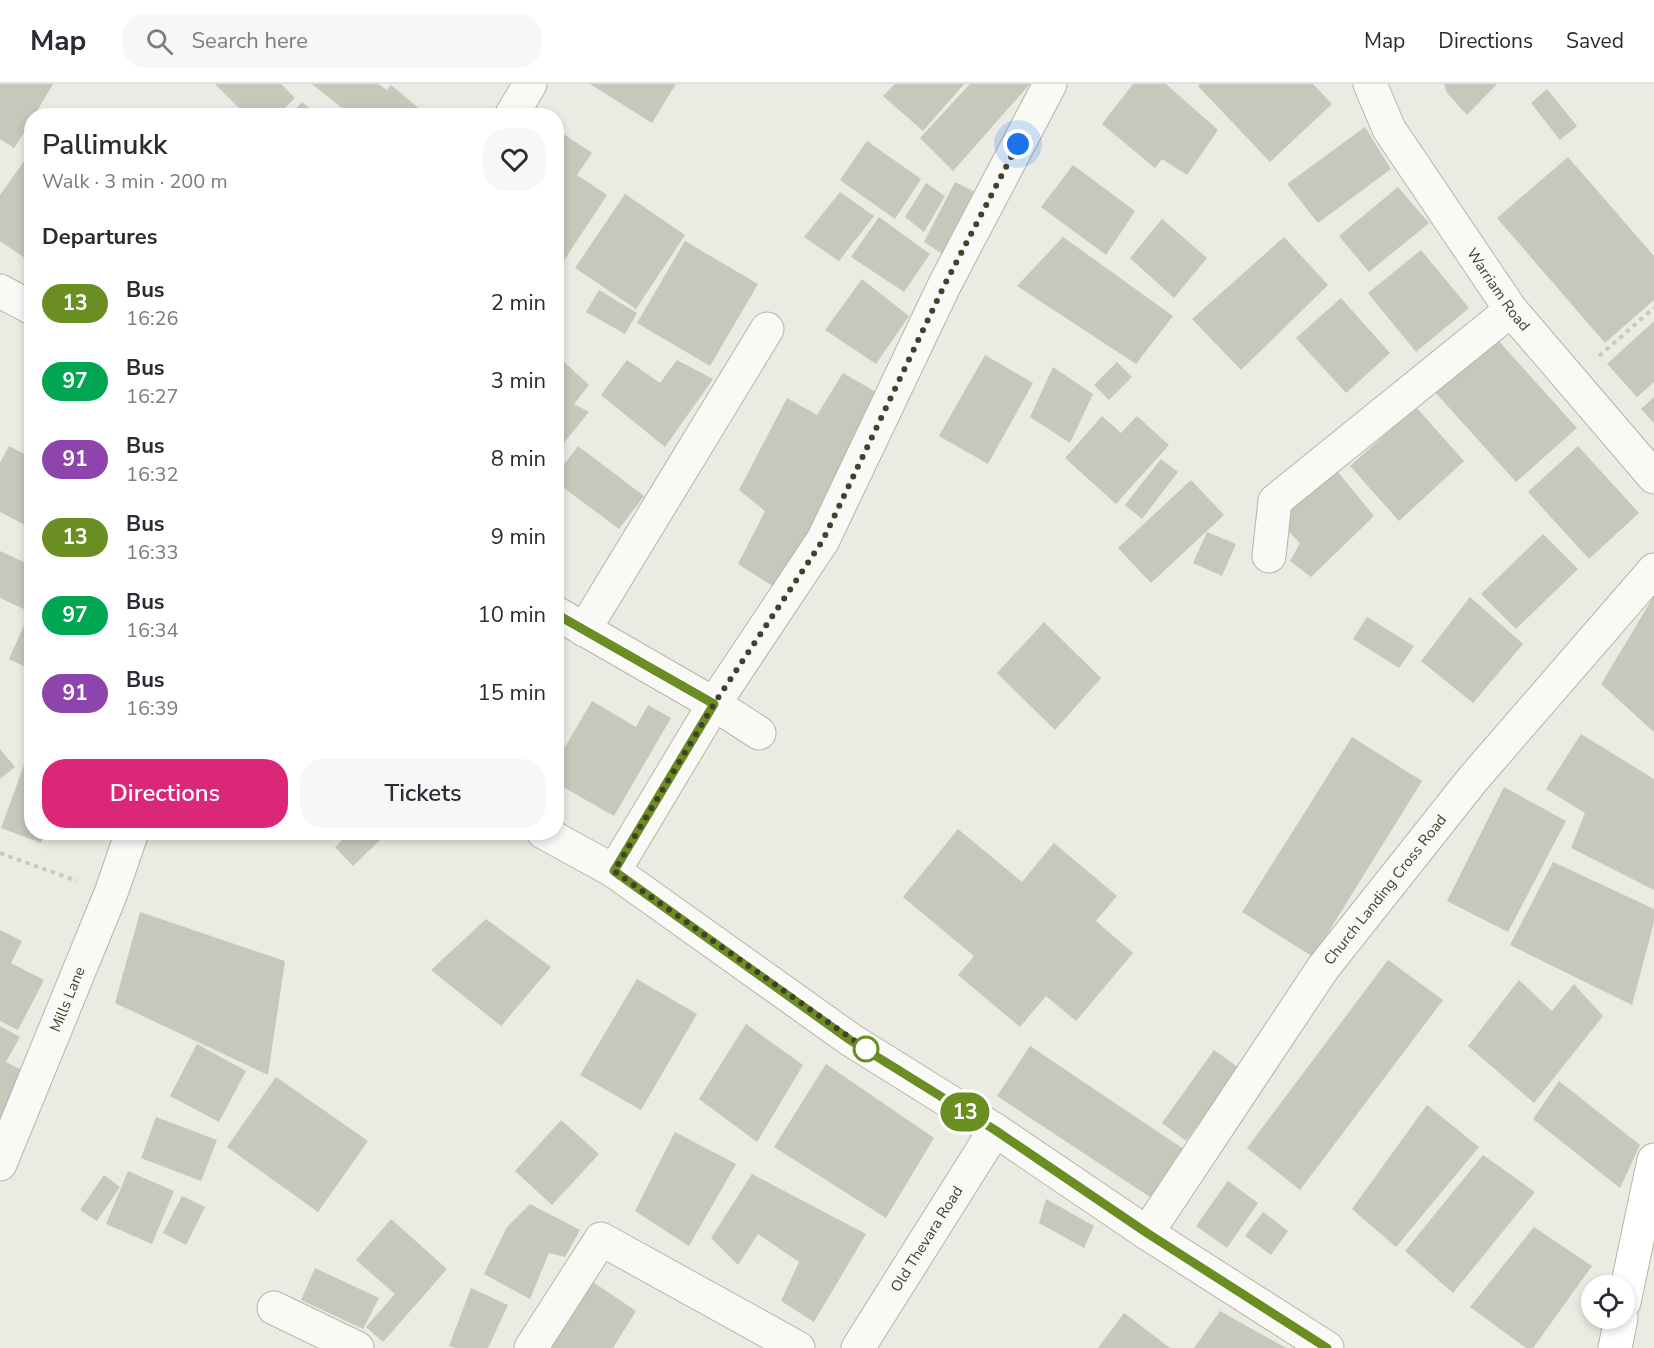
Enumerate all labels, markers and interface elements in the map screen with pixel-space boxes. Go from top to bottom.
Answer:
search box [122,14,542,68]
text: Map [30,22,86,60]
icon: search [143,25,176,58]
text: Search here [191,26,308,56]
text: Map [1364,27,1405,55]
text: Directions [1438,27,1533,55]
text: Saved [1566,27,1624,55]
text: Pallimukk [42,126,167,164]
button: heart [483,128,546,191]
your location [1003,129,1033,159]
text: Walk · 3 min · 200 m [42,168,228,195]
text: Departures [42,222,157,252]
street label: Warriam Road [1462,244,1535,335]
text: Bus [126,275,165,305]
text: 2 min [491,288,546,318]
text: 13 [62,289,88,317]
text: 16:26 [126,305,179,332]
text: Bus [126,353,165,383]
text: 3 min [491,366,546,396]
text: 97 [62,367,88,395]
text: 16:27 [126,383,179,410]
text: Bus [126,431,165,461]
text: 8 min [491,444,546,474]
text: 91 [62,445,88,473]
text: 16:32 [126,461,179,488]
text: Bus [126,509,165,539]
text: 9 min [491,522,546,552]
text: 13 [62,523,88,551]
text: 16:33 [126,539,179,566]
text: Bus [126,587,165,617]
text: 10 min [478,600,546,630]
text: 97 [62,601,88,629]
text: 16:34 [126,617,179,644]
text: Bus [126,665,165,695]
text: 15 min [478,678,546,708]
text: 91 [62,679,88,707]
text: 16:39 [126,695,179,722]
button: Directions [42,759,288,828]
button: Tickets [300,759,546,828]
street label: Church Landing Cross Road [1319,810,1451,969]
street label: Mills Lane [45,964,90,1035]
unlabelled marker [853,1036,879,1062]
line badge: 13 [938,1092,992,1132]
text: 13 [952,1098,978,1126]
street label: Old Thevara Road [886,1182,967,1296]
map controls [1581,1275,1635,1329]
button: locate [1581,1275,1635,1329]

